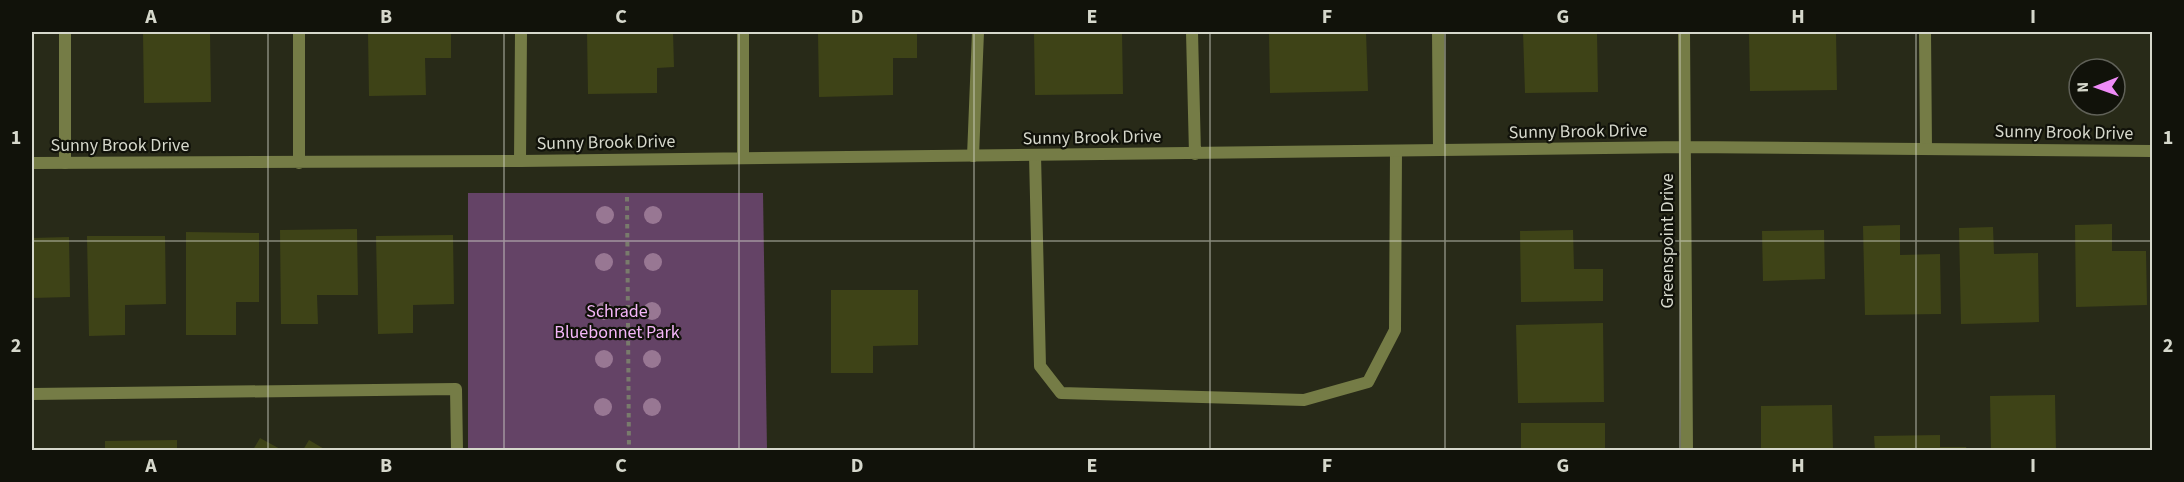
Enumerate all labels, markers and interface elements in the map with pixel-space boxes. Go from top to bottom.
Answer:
text: A [144,3,157,31]
text: B [380,3,392,31]
text: C [615,3,627,31]
text: D [851,3,863,31]
text: E [1087,3,1097,31]
text: F [1322,3,1332,31]
text: G [1557,3,1569,31]
text: H [1791,3,1805,31]
text: I [2030,3,2036,31]
north arrow [2067,57,2127,117]
text: N [2072,82,2094,93]
street label: Sunny Brook Drive [1508,118,1648,145]
street label: Sunny Brook Drive [1994,119,2134,146]
text: 1 [11,124,21,152]
street label: Sunny Brook Drive [1022,124,1162,151]
text: 1 [2163,124,2173,152]
street label: Sunny Brook Drive [536,129,676,156]
street label: Sunny Brook Drive [51,133,189,158]
street label: Greenspoint Drive [1655,173,1680,309]
park label: Schrade Bluebonnet Park [554,299,680,345]
text: 2 [11,332,21,360]
text: 2 [2163,332,2173,360]
text: A [144,452,157,480]
text: B [380,452,392,480]
text: C [615,452,627,480]
text: D [851,452,863,480]
text: E [1087,452,1097,480]
text: F [1322,452,1332,480]
text: G [1557,452,1569,480]
text: H [1791,452,1805,480]
text: I [2030,452,2036,480]

